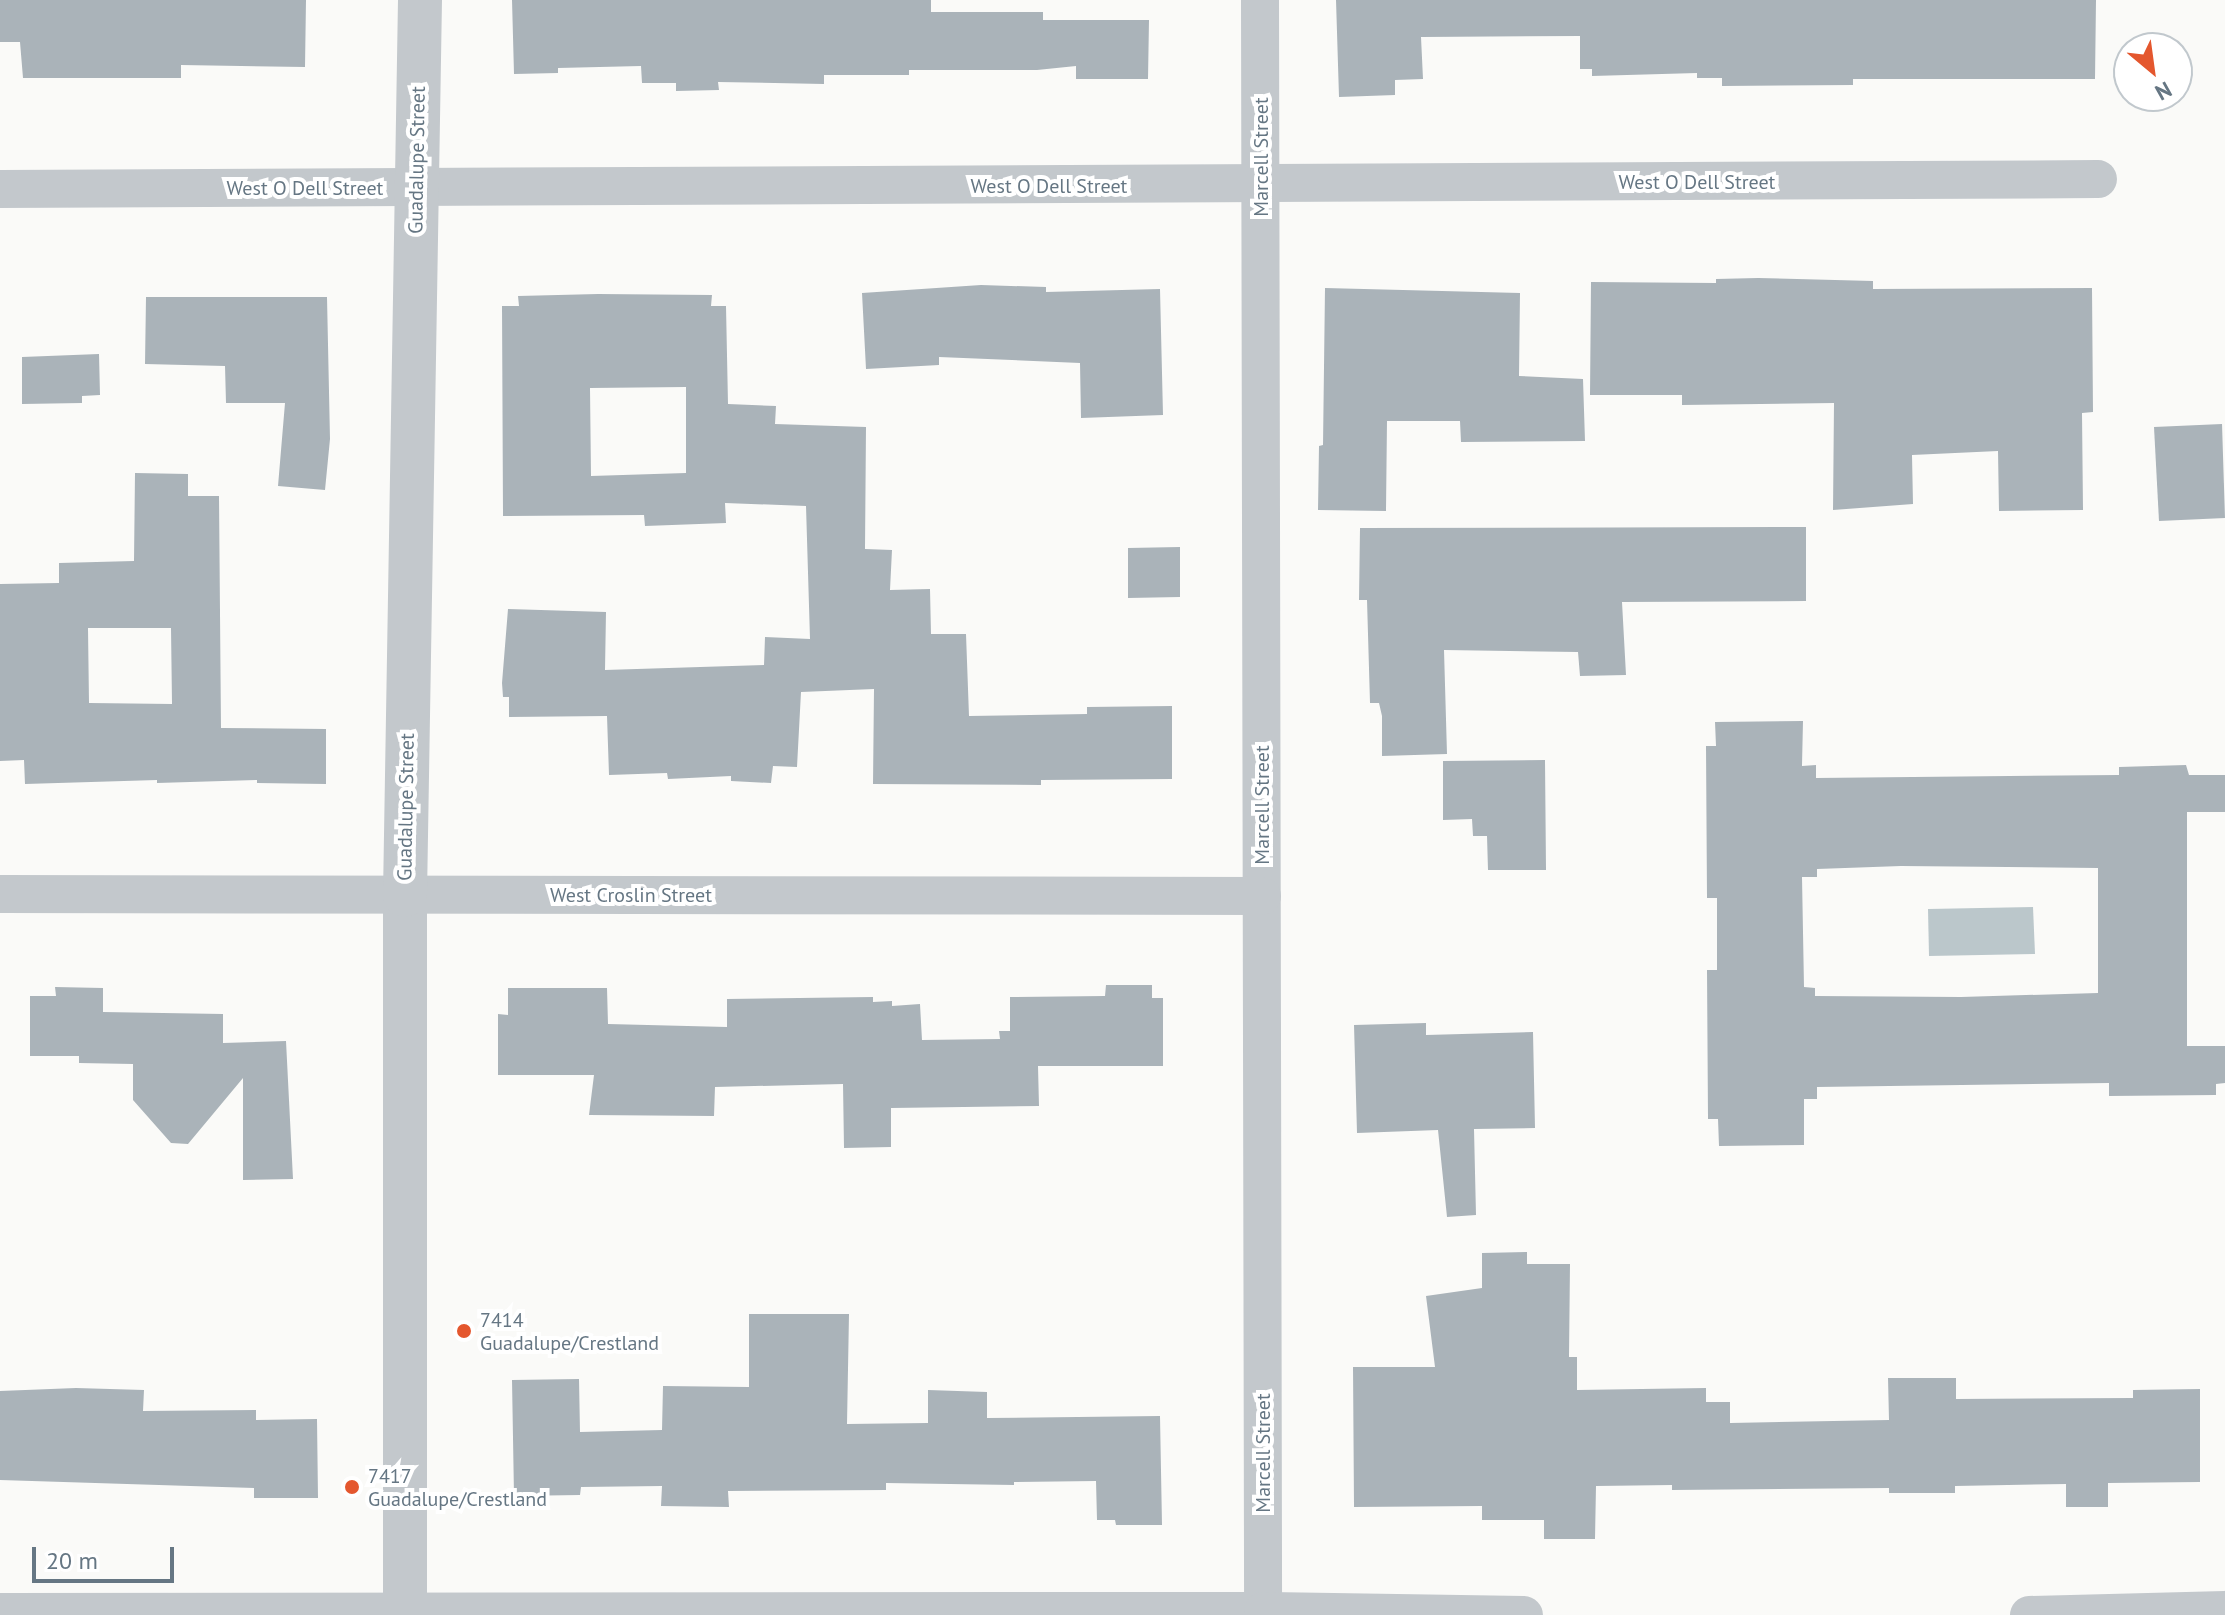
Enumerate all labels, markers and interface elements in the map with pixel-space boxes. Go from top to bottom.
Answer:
north arrow [2113,32,2193,112]
text: N [2151,75,2177,107]
street label: Guadalupe Street [404,86,430,234]
street label: Marcell Street [1249,97,1273,217]
street label: West O Dell Street [1619,170,1775,194]
street label: West O Dell Street [971,174,1127,198]
street label: West O Dell Street [227,176,383,200]
street label: Guadalupe Street [393,733,419,881]
street label: Marcell Street [1250,745,1274,865]
street label: West Croslin Street [550,883,712,907]
place label: 7414 Guadalupe/Crestland [480,1308,659,1355]
marker: 7414 Guadalupe/Crestland [455,1322,473,1340]
street label: Marcell Street [1251,1393,1275,1513]
place label: 7417 Guadalupe/Crestland [368,1464,547,1511]
marker: 7417 Guadalupe/Crestland [343,1478,361,1496]
scale bar [36,1531,178,1581]
text: 20 m [46,1545,98,1576]

